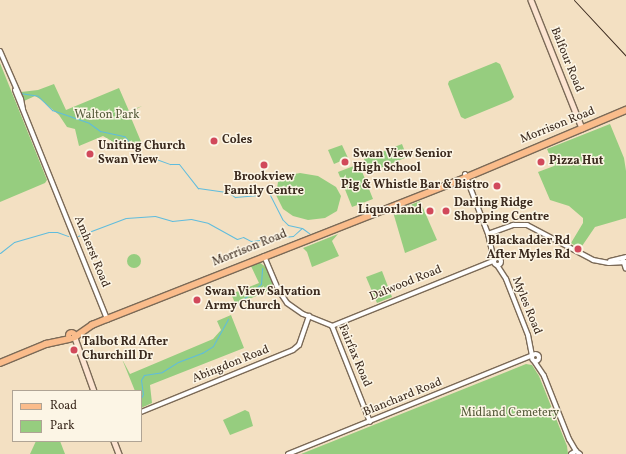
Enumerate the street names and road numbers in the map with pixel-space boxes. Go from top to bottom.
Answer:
street label: Balfour Road [546,25,586,95]
street label: Morrison Road [519,104,597,148]
street label: Amherst Road [70,214,112,290]
street label: Morrison Road [211,227,289,271]
street label: Dalwood Road [368,263,444,305]
street label: Myles Road [508,275,544,337]
street label: Fairfax Road [334,323,374,389]
street label: Abingdon Road [190,343,272,387]
street label: Blanchard Road [362,376,444,420]

